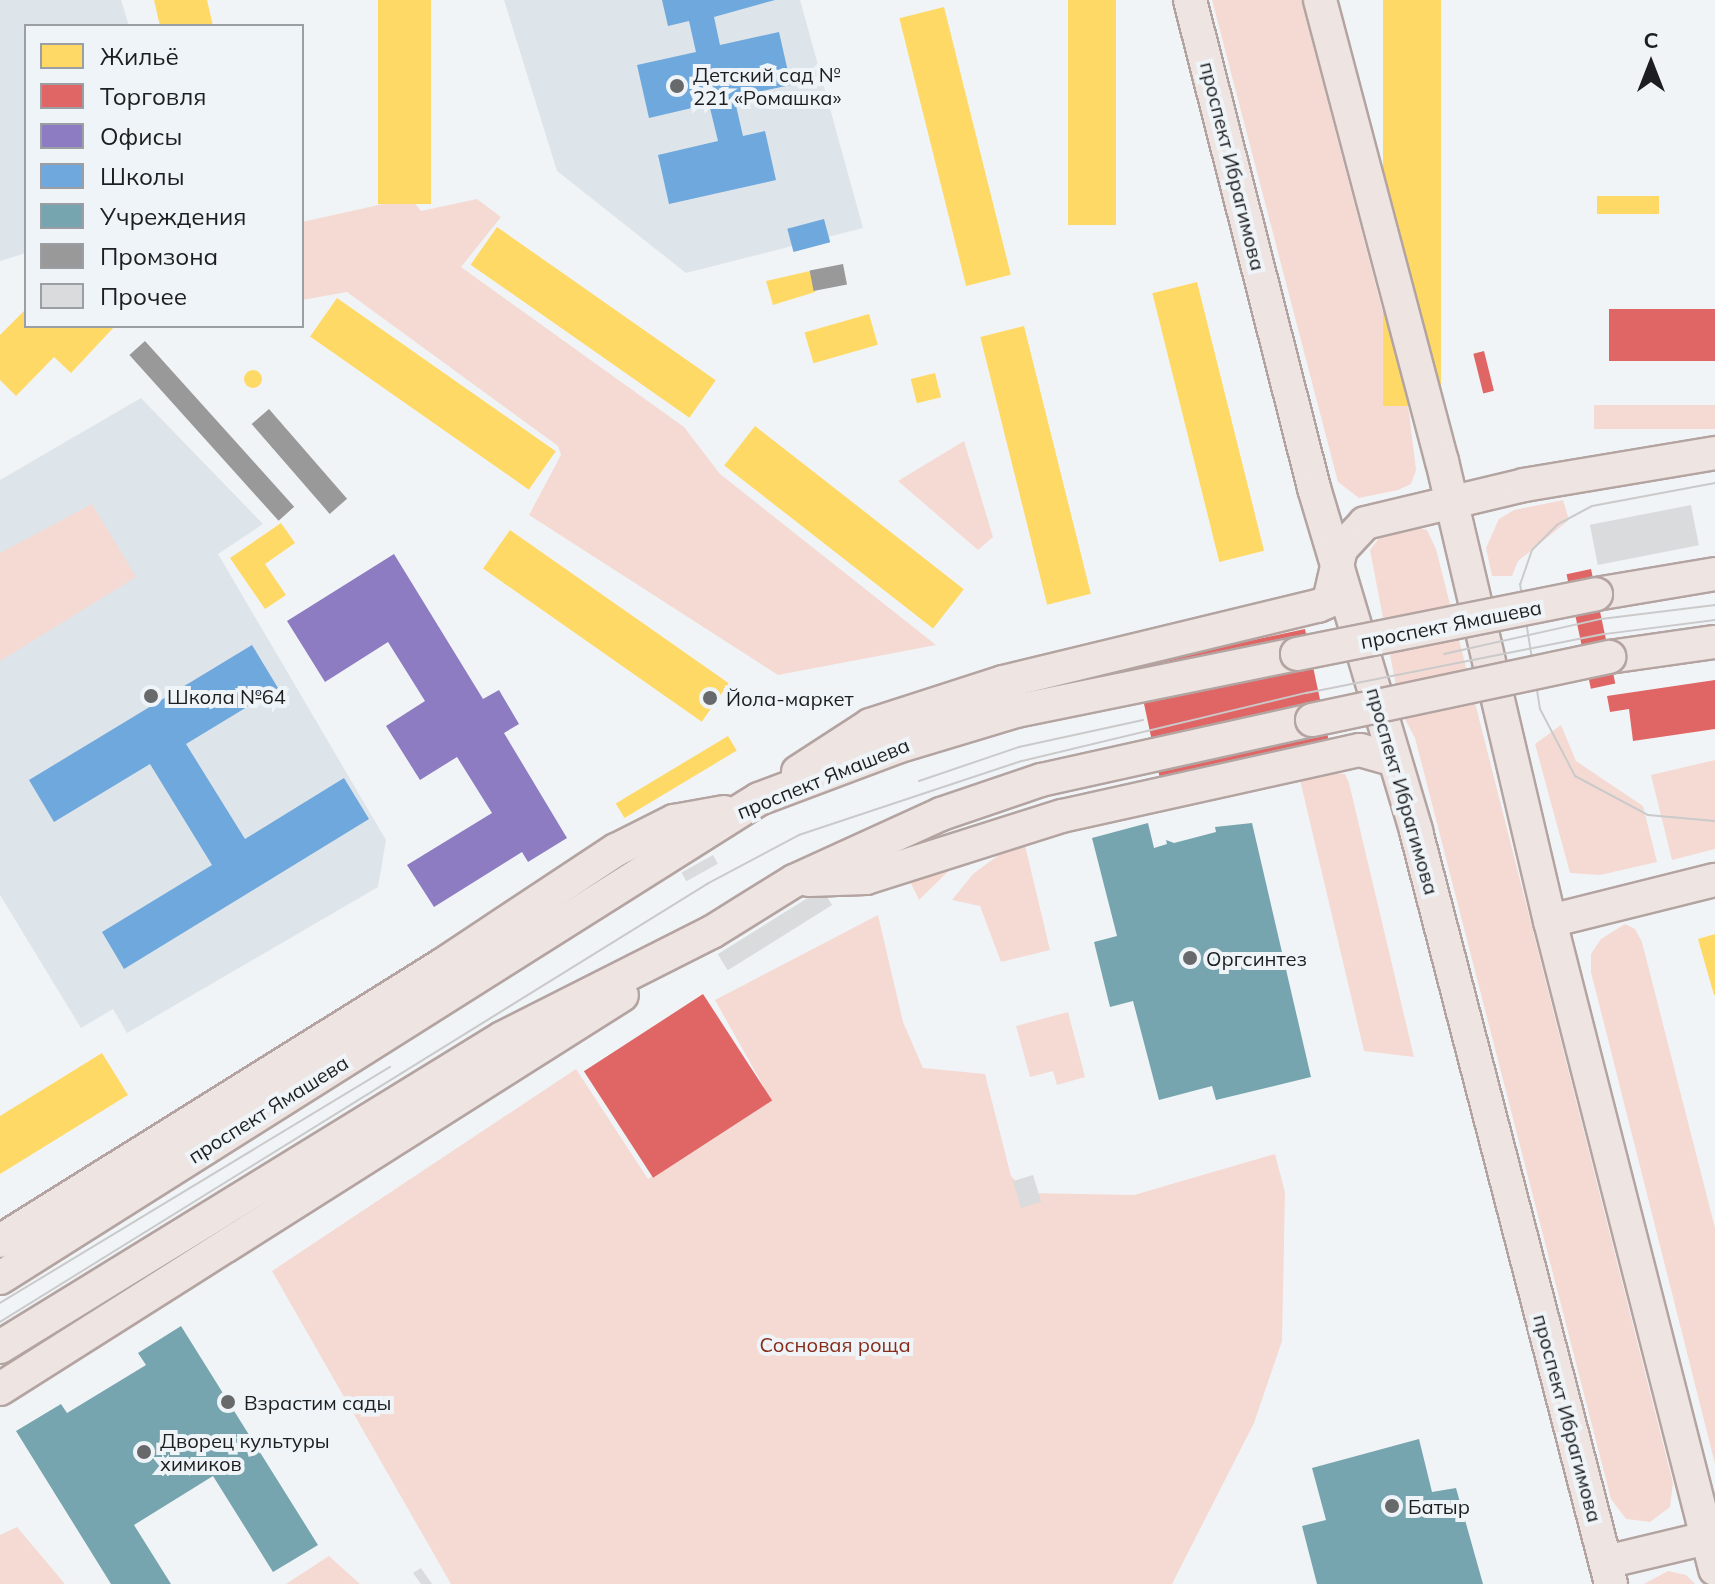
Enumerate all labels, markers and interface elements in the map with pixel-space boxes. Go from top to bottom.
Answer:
legend [24,24,304,328]
north arrow [1611,24,1691,104]
text: С [1643,26,1659,54]
text: Жильё [100,41,179,71]
street label: проспект Ибрагимова [1195,59,1271,273]
place label: Детский сад № 221 «Ромашка» [693,62,841,109]
marker: Детский сад № 221 «Ромашка» [668,77,686,95]
text: Торговля [100,81,207,111]
text: Офисы [100,121,182,151]
text: Школы [100,161,185,191]
text: Учреждения [100,201,246,231]
text: Промзона [100,241,218,271]
text: Прочее [100,281,187,311]
street label: проспект Ямашева [1358,595,1544,653]
place label: Школа №64 [167,684,286,708]
street label: проспект Ибрагимова [1362,685,1444,897]
place label: Йола-маркет [726,686,854,710]
marker: Школа №64 [142,687,160,705]
marker: Йола-маркет [701,689,719,707]
street label: проспект Ямашева [733,732,913,824]
place label: Оргсинтез [1206,946,1307,970]
marker: Оргсинтез [1181,949,1199,967]
street label: проспект Ямашева [184,1050,352,1168]
street label: проспект Ибрагимова [1529,1311,1607,1525]
park label: Сосновая роща [759,1332,911,1356]
place label: Взрастим сады [244,1390,391,1414]
marker: Взрастим сады [219,1393,237,1411]
place label: Дворец культуры химиков [160,1428,330,1475]
marker: Дворец культуры химиков [135,1443,153,1461]
place label: Батыр [1408,1494,1470,1518]
marker: Батыр [1383,1497,1401,1515]

